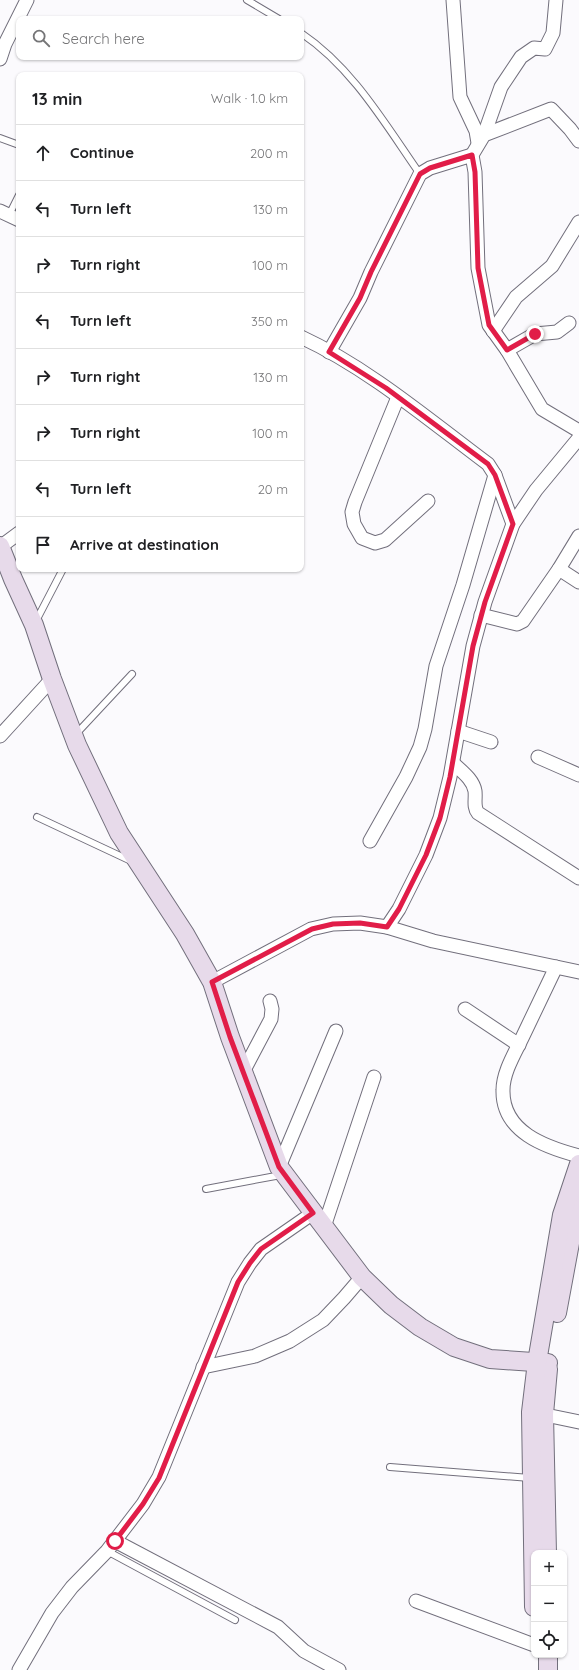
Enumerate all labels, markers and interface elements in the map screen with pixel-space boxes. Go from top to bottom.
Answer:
search box [16,16,304,60]
icon: search [30,27,52,49]
text: Search here [62,29,145,48]
text: 13 min [32,88,82,109]
text: Walk · 1.0 km [211,90,288,106]
icon: ahead [32,142,54,164]
text: Continue [70,143,134,162]
text: 200 m [250,145,288,161]
icon: left [32,198,54,220]
text: Turn left [70,199,132,218]
text: 130 m [253,201,288,217]
icon: right [32,254,54,276]
text: Turn right [70,255,141,274]
text: 100 m [252,257,288,273]
icon: left [32,310,54,332]
text: Turn left [70,311,132,330]
text: 350 m [251,313,288,329]
route end [526,325,544,343]
icon: right [32,366,54,388]
text: Turn right [70,367,141,386]
text: 130 m [253,369,288,385]
icon: right [32,422,54,444]
text: Turn right [70,423,141,442]
text: 100 m [252,425,288,441]
icon: left [32,478,54,500]
text: Turn left [70,479,132,498]
text: 20 m [258,481,288,497]
icon: arrive [32,534,54,556]
text: Arrive at destination [70,535,219,554]
route start [106,1532,124,1550]
map controls [531,1550,567,1658]
button: + [531,1550,567,1586]
button: − [531,1586,567,1622]
button: locate [531,1622,567,1658]

